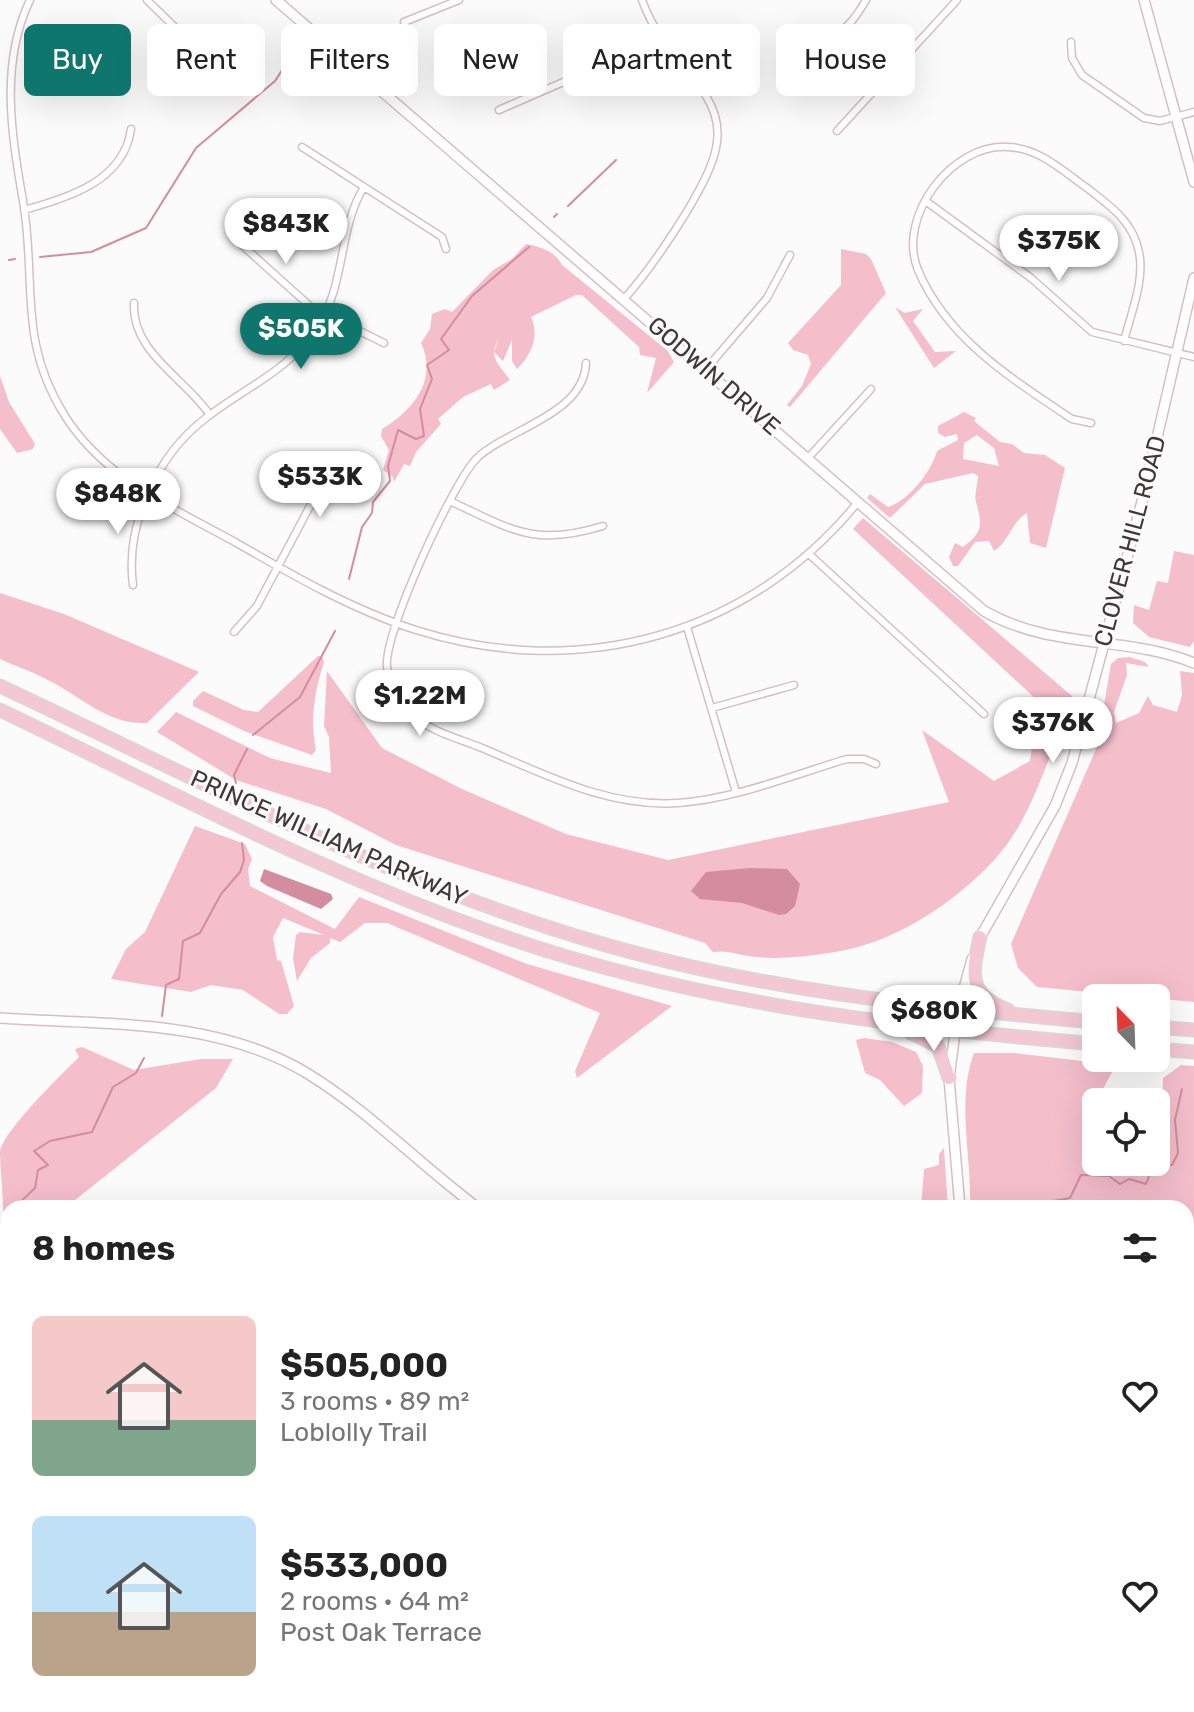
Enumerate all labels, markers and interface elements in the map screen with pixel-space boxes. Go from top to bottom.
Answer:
chip: Buy [24,24,131,96]
chip: Rent [147,24,265,96]
chip: Filters [281,24,418,96]
chip: New [434,24,547,96]
chip: Apartment [563,24,760,96]
chip: House [776,24,915,96]
pin: $843K [230,198,342,266]
text: $843K [242,208,330,239]
pin: $375K [1003,215,1115,283]
text: $375K [1017,225,1101,256]
pin: $505K [245,303,357,371]
street label: GODWIN DRIVE [642,311,786,441]
text: $505K [258,313,344,344]
street label: CLOVER HILL ROAD [1088,433,1172,649]
pin: $533K [264,451,376,519]
text: $533K [277,461,363,492]
pin: $848K [62,468,174,536]
text: $848K [74,478,162,509]
pin: $1.22M [355,670,485,738]
text: $1.22M [373,680,467,711]
pin: $376K [997,697,1109,765]
text: $376K [1012,707,1094,738]
street label: PRINCE WILLIAM PARKWAY [186,764,472,912]
north arrow [1082,984,1170,1072]
map controls [1082,984,1170,1176]
pin: $680K [878,985,990,1053]
text: $680K [891,995,977,1026]
button: locate [1082,1088,1170,1176]
icon: filters [1118,1226,1162,1270]
text: 8 homes [32,1228,175,1269]
text: $505,000 [280,1345,448,1386]
icon: home [96,1348,192,1444]
icon: heart [1118,1374,1162,1418]
text: 3 rooms · 89 m² [280,1386,469,1417]
text: Loblolly Trail [280,1417,428,1448]
text: $533,000 [280,1545,448,1586]
icon: home [96,1548,192,1644]
icon: heart [1118,1574,1162,1618]
text: 2 rooms · 64 m² [280,1586,469,1617]
text: Post Oak Terrace [280,1617,482,1648]

